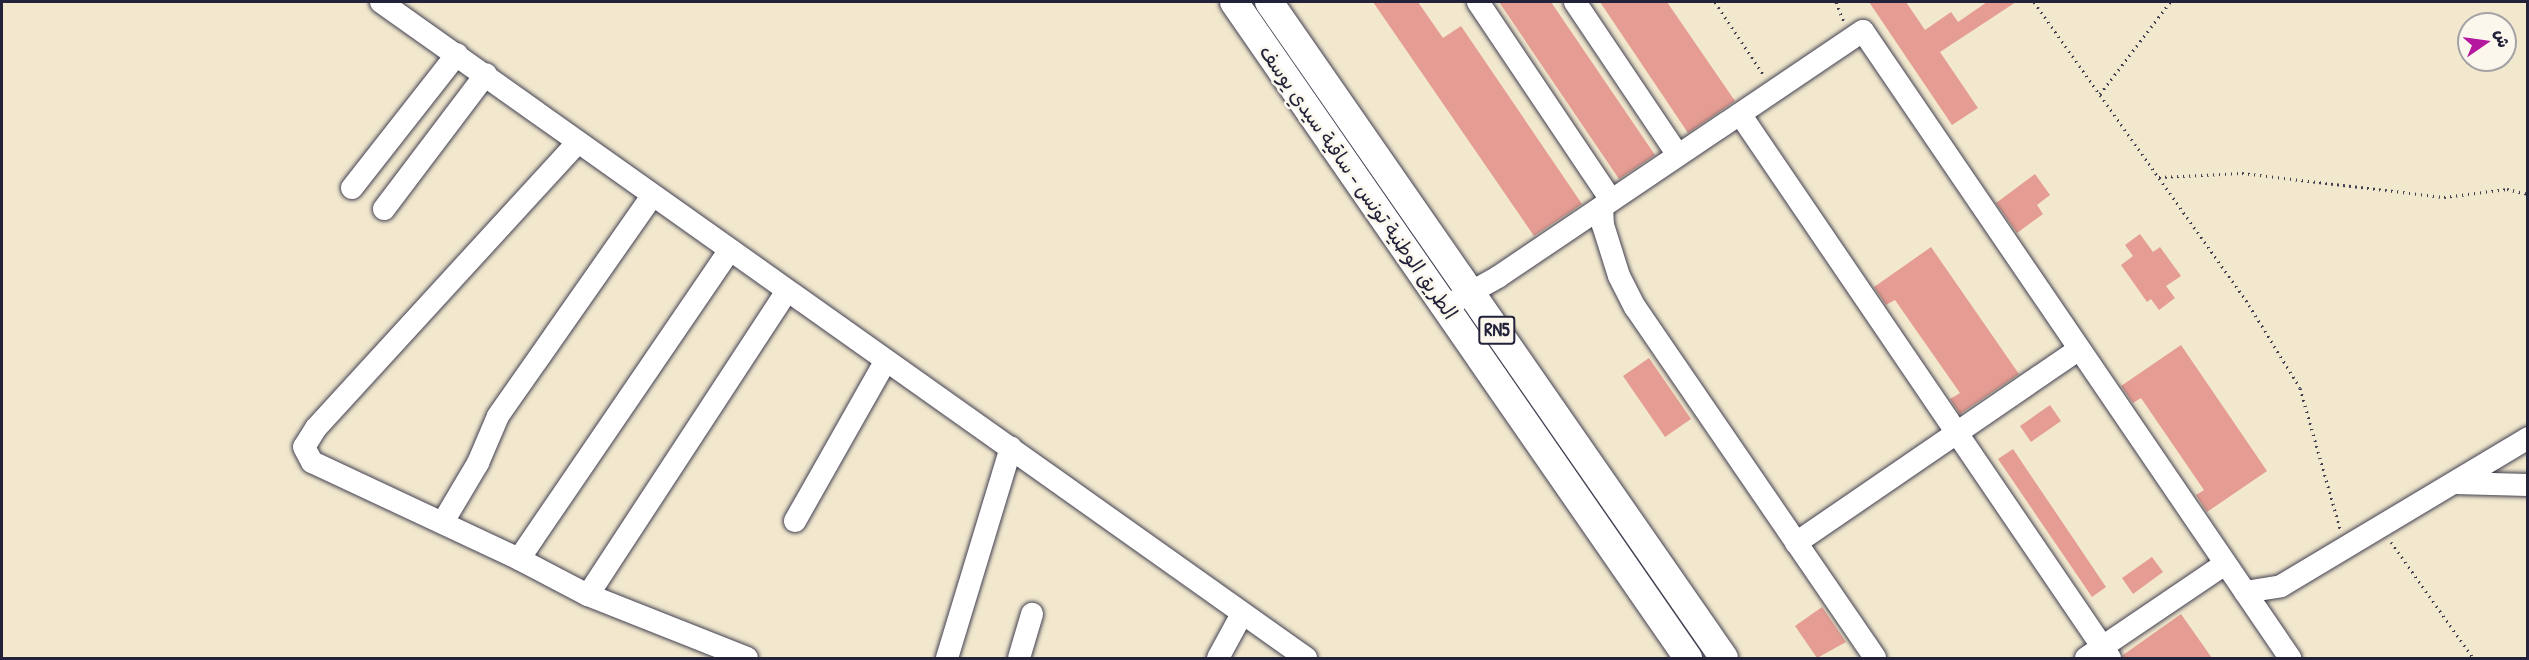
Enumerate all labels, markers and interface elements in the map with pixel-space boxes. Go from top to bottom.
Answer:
north arrow [2457,12,2517,72]
text: ش [2490,27,2515,49]
street label: الطريق الوطنية تونس - ساقية سيدي يوسف [1255,40,1463,324]
road number: RN5 [1478,315,1516,345]

